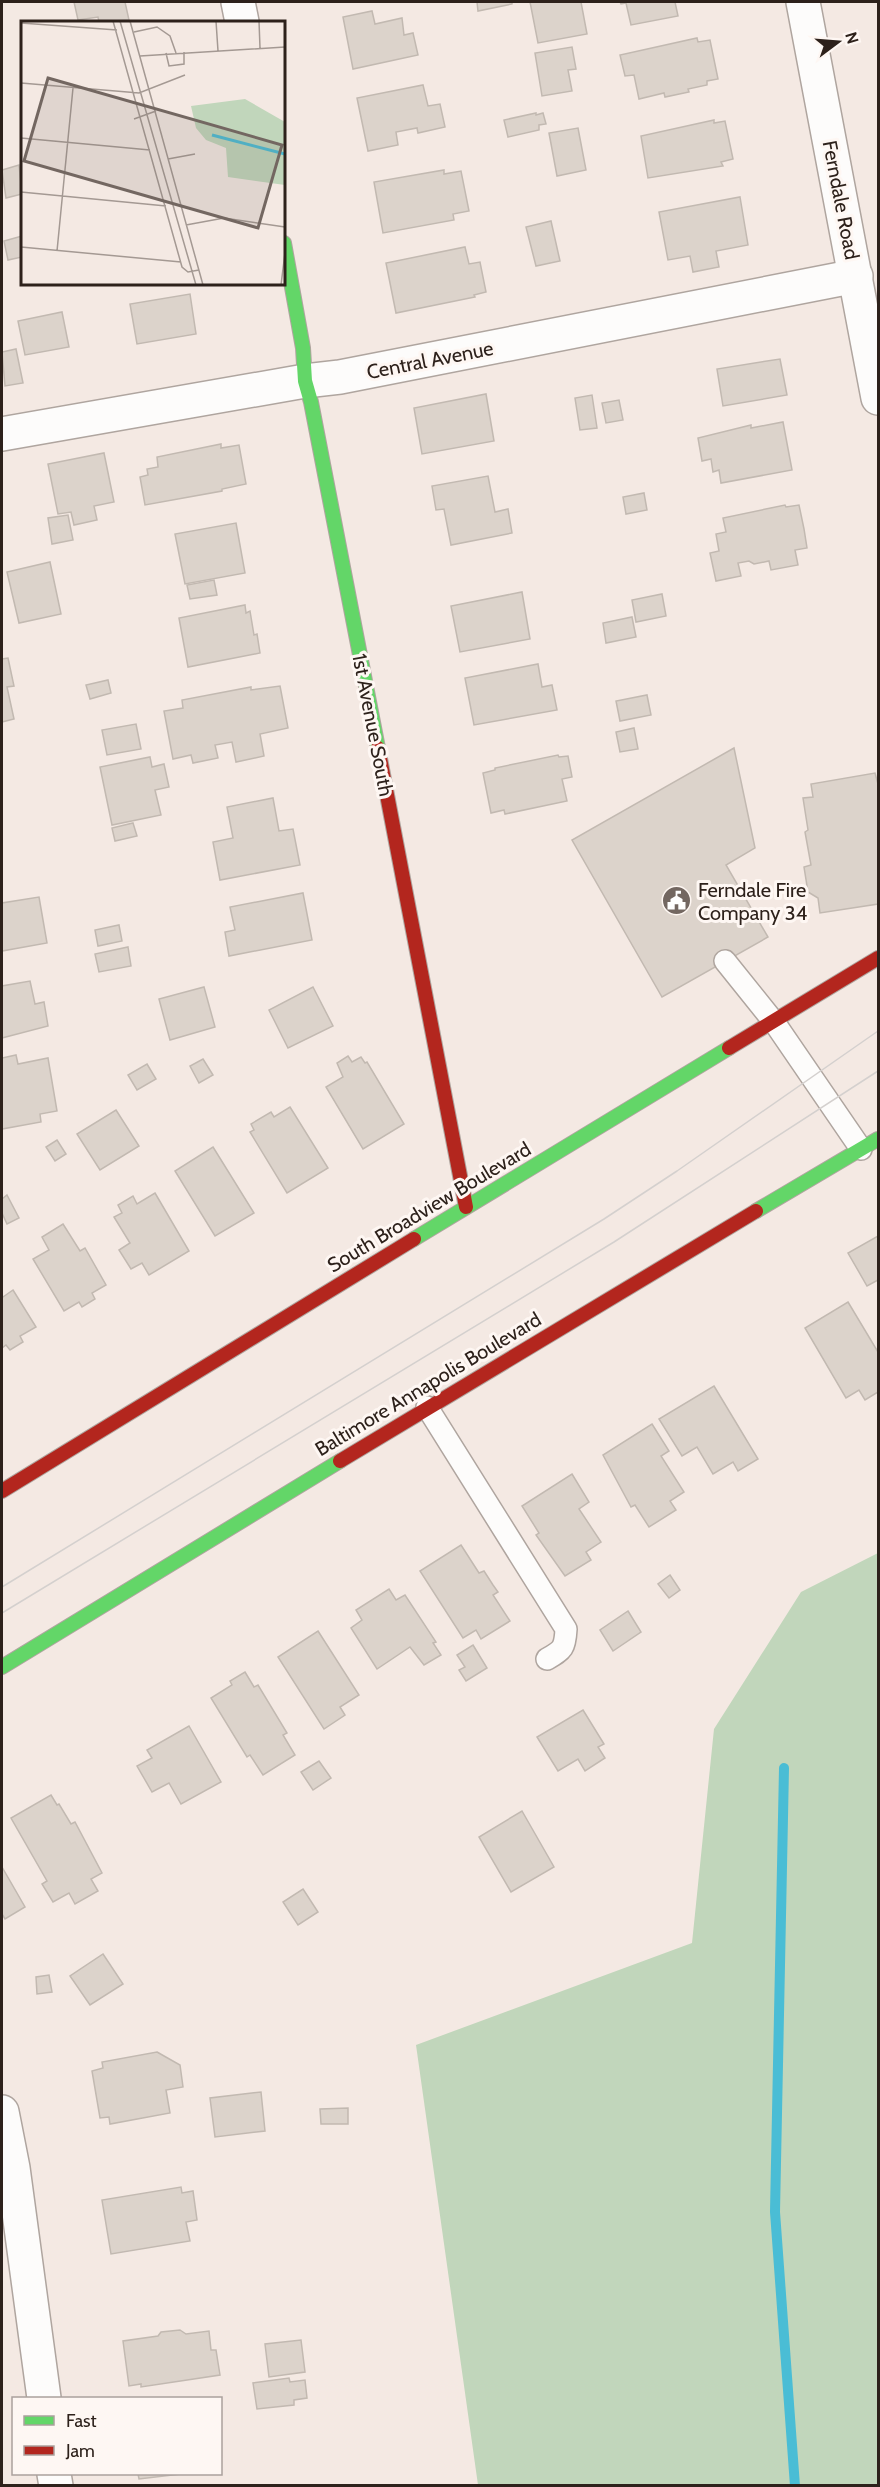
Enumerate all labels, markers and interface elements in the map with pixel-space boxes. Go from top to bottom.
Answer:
north arrow [808,12,868,72]
inset map [21,21,285,285]
text: N [841,30,863,46]
street label: Ferndale Road [818,138,864,262]
street label: Central Avenue [365,336,495,384]
street label: 1st Avenue South [347,652,399,798]
place label: Ferndale Fire Company 34 [698,878,808,925]
public building icon: Ferndale Fire Company 34 [661,885,693,917]
street label: South Broadview Boulevard [323,1137,535,1277]
street label: Baltimore Annapolis Boulevard [311,1307,545,1461]
legend [12,2397,222,2475]
text: Fast [66,2410,97,2432]
text: Jam [65,2440,95,2462]

